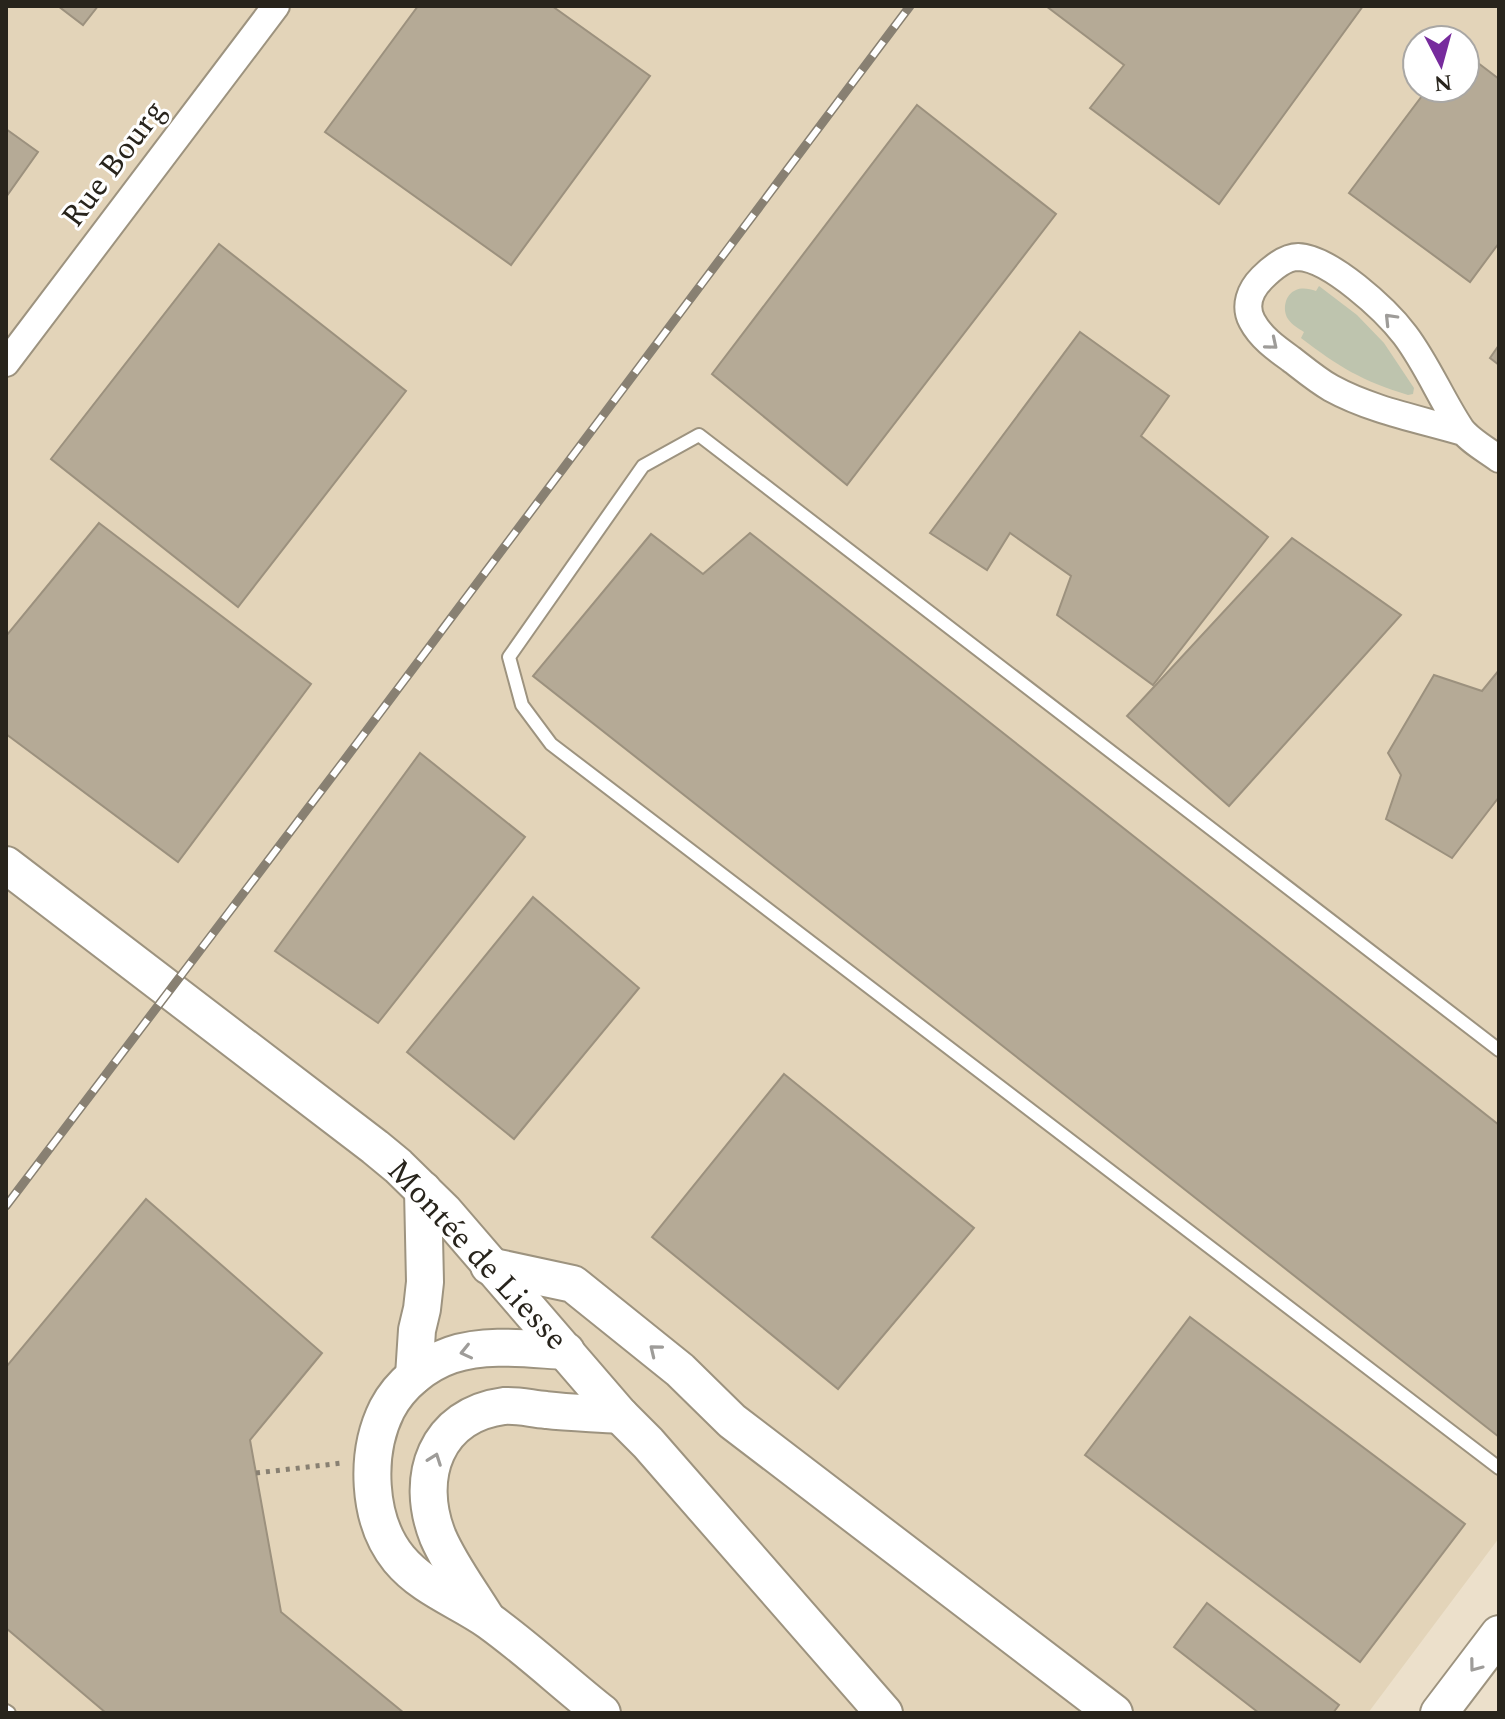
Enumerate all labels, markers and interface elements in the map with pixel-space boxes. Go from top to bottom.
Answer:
north arrow [1401,24,1481,104]
text: N [1432,65,1454,100]
street label: Rue Bourg [49,90,179,238]
one-way arrow [1384,314,1399,328]
one-way arrow [1263,334,1278,349]
street label: Montée de Liesse [375,1148,579,1362]
one-way arrow [459,1343,473,1360]
one-way arrow [649,1345,664,1360]
one-way arrow [425,1453,441,1467]
one-way arrow [1470,1657,1485,1672]

